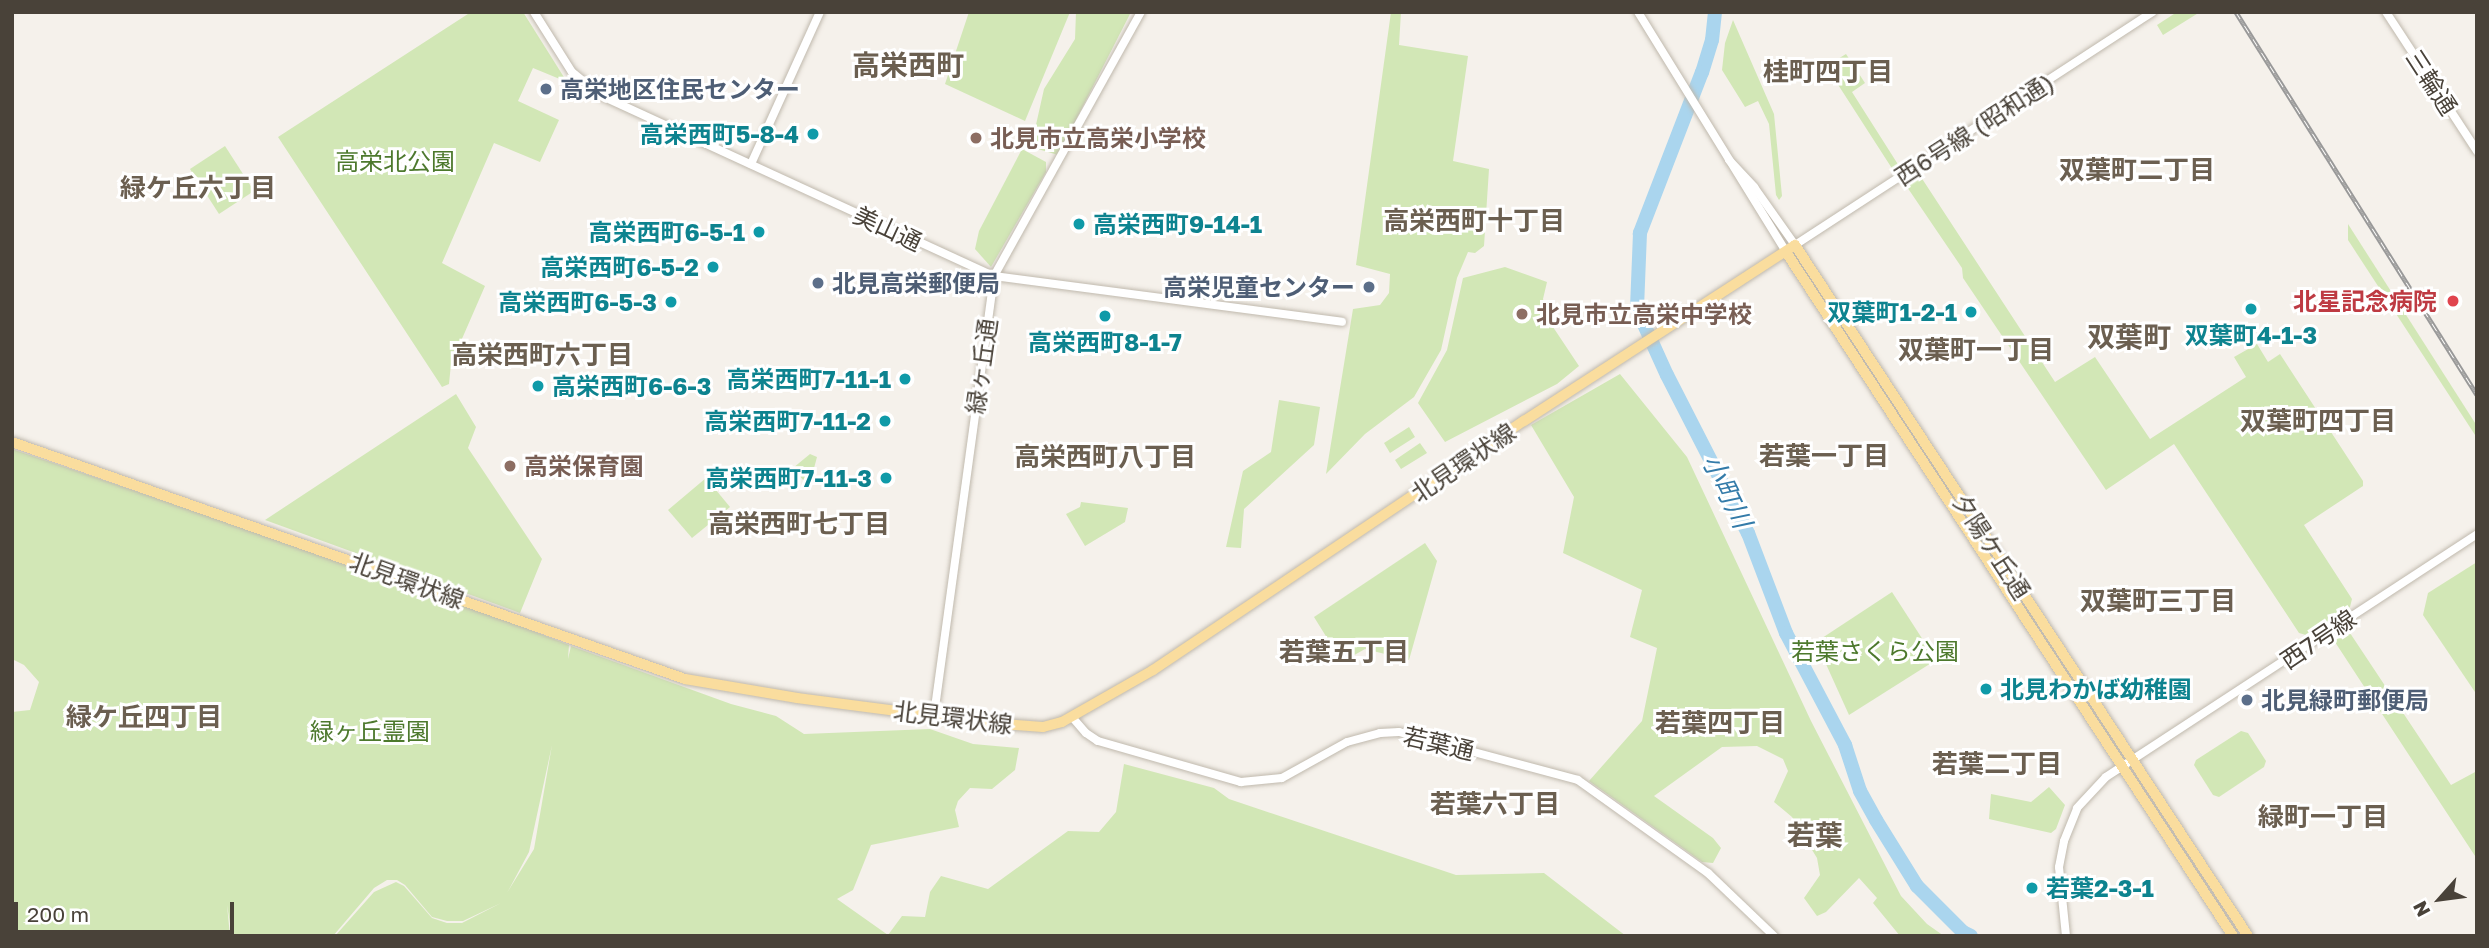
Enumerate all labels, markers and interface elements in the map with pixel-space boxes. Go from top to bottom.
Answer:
street label: 三輪通 [2400,44,2464,120]
district label: 高栄西町 [852,48,964,82]
district label: 桂町四丁目 [1763,56,1893,88]
street label: 西6号線 (昭和通) [1890,67,2058,191]
place label: 高栄地区住民センター [560,75,800,103]
marker: 高栄地区住民センター [538,81,554,97]
place label: 高栄西町5-8-4 [640,120,799,148]
place label: 北見市立高栄小学校 [990,124,1206,152]
marker: 高栄西町5-8-4 [805,126,821,142]
marker: 北見市立高栄小学校 [968,130,984,146]
park label: 高栄北公園 [335,147,455,175]
district label: 双葉町二丁目 [2059,154,2215,186]
district label: 緑ケ丘六丁目 [120,172,276,204]
street label: 美山通 [849,200,927,256]
district label: 高栄西町十丁目 [1383,205,1565,237]
place label: 高栄西町9-14-1 [1093,210,1262,238]
marker: 高栄西町9-14-1 [1071,216,1087,232]
place label: 高栄西町6-5-1 [589,218,745,246]
marker: 高栄西町6-5-1 [751,224,767,240]
place label: 高栄西町6-5-2 [540,253,699,281]
marker: 高栄西町6-5-2 [705,259,721,275]
place label: 北見高栄郵便局 [832,269,1000,297]
place label: 高栄児童センター [1163,273,1355,301]
marker: 北見高栄郵便局 [810,275,826,291]
marker: 高栄児童センター [1361,279,1377,295]
place label: 北星記念病院 [2293,287,2437,315]
place label: 高栄西町6-5-3 [498,288,657,316]
marker: 北星記念病院 [2443,291,2463,311]
marker: 高栄西町6-5-3 [663,294,679,310]
place label: 双葉町1-2-1 [1827,298,1957,326]
place label: 北見市立高栄中学校 [1536,300,1752,328]
marker: 双葉町4-1-3 [2243,301,2259,317]
marker: 双葉町1-2-1 [1963,304,1979,320]
marker: 北見市立高栄中学校 [1514,306,1530,322]
marker: 高栄西町8-1-7 [1097,308,1113,324]
street label: 緑ヶ丘通 [960,316,1002,416]
district label: 双葉町 [2087,320,2171,354]
place label: 双葉町4-1-3 [2185,321,2317,349]
place label: 高栄西町8-1-7 [1028,328,1182,356]
district label: 双葉町一丁目 [1898,334,2054,366]
district label: 高栄西町六丁目 [451,339,633,371]
place label: 高栄西町7-11-1 [727,365,891,393]
marker: 高栄西町7-11-1 [897,371,913,387]
place label: 高栄西町6-6-3 [552,372,711,400]
marker: 高栄西町6-6-3 [530,378,546,394]
district label: 双葉町四丁目 [2240,405,2396,437]
place label: 高栄西町7-11-2 [704,407,871,435]
marker: 高栄西町7-11-2 [877,413,893,429]
street label: 北見環状線 [1405,417,1521,507]
district label: 若葉一丁目 [1759,440,1889,472]
district label: 高栄西町八丁目 [1014,441,1196,473]
water label: 小町川 [1696,449,1758,533]
place label: 高栄保育園 [524,452,644,480]
marker: 高栄保育園 [502,458,518,474]
place label: 高栄西町7-11-3 [705,464,872,492]
marker: 高栄西町7-11-3 [878,470,894,486]
street label: 夕陽ケ丘通 [1947,488,2037,604]
district label: 高栄西町七丁目 [708,508,890,540]
street label: 北見環状線 [346,546,468,614]
district label: 双葉町三丁目 [2080,585,2236,617]
street label: 西7号線 [2275,603,2361,675]
district label: 若葉五丁目 [1279,636,1409,668]
park label: 若葉さくら公園 [1791,637,1959,665]
place label: 北見わかば幼稚園 [2000,675,2192,703]
marker: 北見わかば幼稚園 [1978,681,1994,697]
place label: 北見緑町郵便局 [2261,686,2429,714]
marker: 北見緑町郵便局 [2239,692,2255,708]
street label: 北見環状線 [892,695,1014,739]
district label: 緑ケ丘四丁目 [66,701,222,733]
district label: 若葉四丁目 [1655,707,1785,739]
park label: 緑ヶ丘霊園 [310,717,430,745]
street label: 若葉通 [1401,721,1477,765]
district label: 若葉二丁目 [1932,748,2062,780]
district label: 若葉六丁目 [1430,788,1560,820]
district label: 緑町一丁目 [2258,801,2388,833]
district label: 若葉 [1787,818,1843,852]
north arrow [2405,864,2475,934]
place label: 若葉2-3-1 [2046,874,2154,902]
marker: 若葉2-3-1 [2024,880,2040,896]
scale bar [18,888,238,932]
text: N [2407,897,2435,921]
text: 200 m [27,901,89,927]

